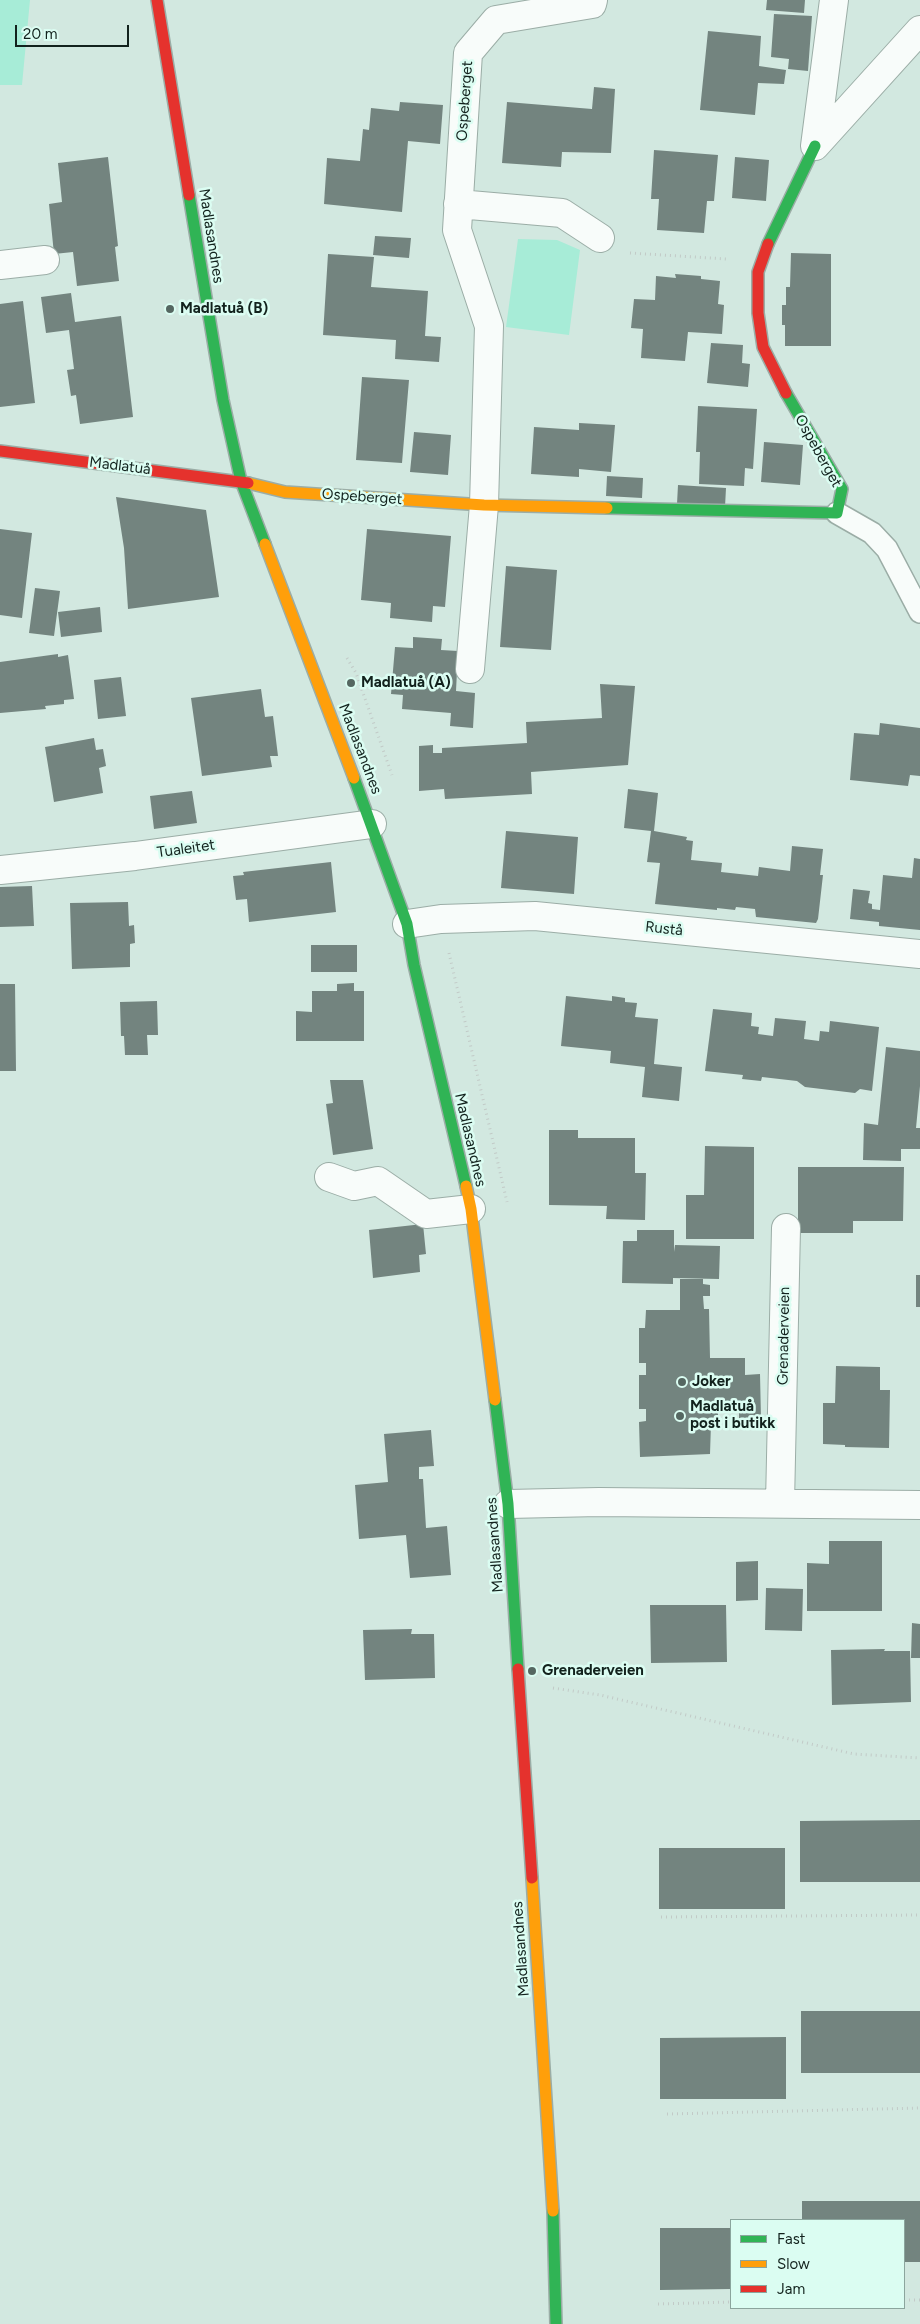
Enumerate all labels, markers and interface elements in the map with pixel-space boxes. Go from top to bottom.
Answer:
scale bar [18,15,131,47]
text: 20 m [23,25,57,43]
street label: Ospeberget [453,60,477,142]
street label: Madlasandnes [195,187,227,285]
place label: Madlatuå (B) [180,300,268,318]
marker: Madlatuå (B) [164,303,176,315]
street label: Ospeberget [791,411,845,491]
street label: Madlatuå [88,453,152,479]
street label: Ospeberget [321,485,403,509]
place label: Madlatuå (A) [361,674,451,692]
marker: Madlatuå (A) [345,677,357,689]
street label: Madlasandnes [334,701,386,797]
street label: Tualeitet [156,836,216,862]
street label: Rustå [644,918,684,940]
street label: Madlasandnes [450,1091,490,1189]
street label: Grenaderveien [774,1287,794,1385]
place label: Joker [692,1373,731,1391]
marker: Joker [676,1376,688,1388]
place label: Madlatuå post i butikk [690,1398,775,1433]
marker: Madlatuå post i butikk [674,1410,686,1422]
street label: Madlasandnes [483,1497,507,1593]
place label: Grenaderveien [542,1662,644,1680]
marker: Grenaderveien [526,1665,538,1677]
street label: Madlasandnes [509,1901,533,1997]
legend [730,2219,905,2309]
text: Fast [777,2230,805,2248]
text: Slow [777,2255,810,2273]
text: Jam [777,2280,805,2298]

